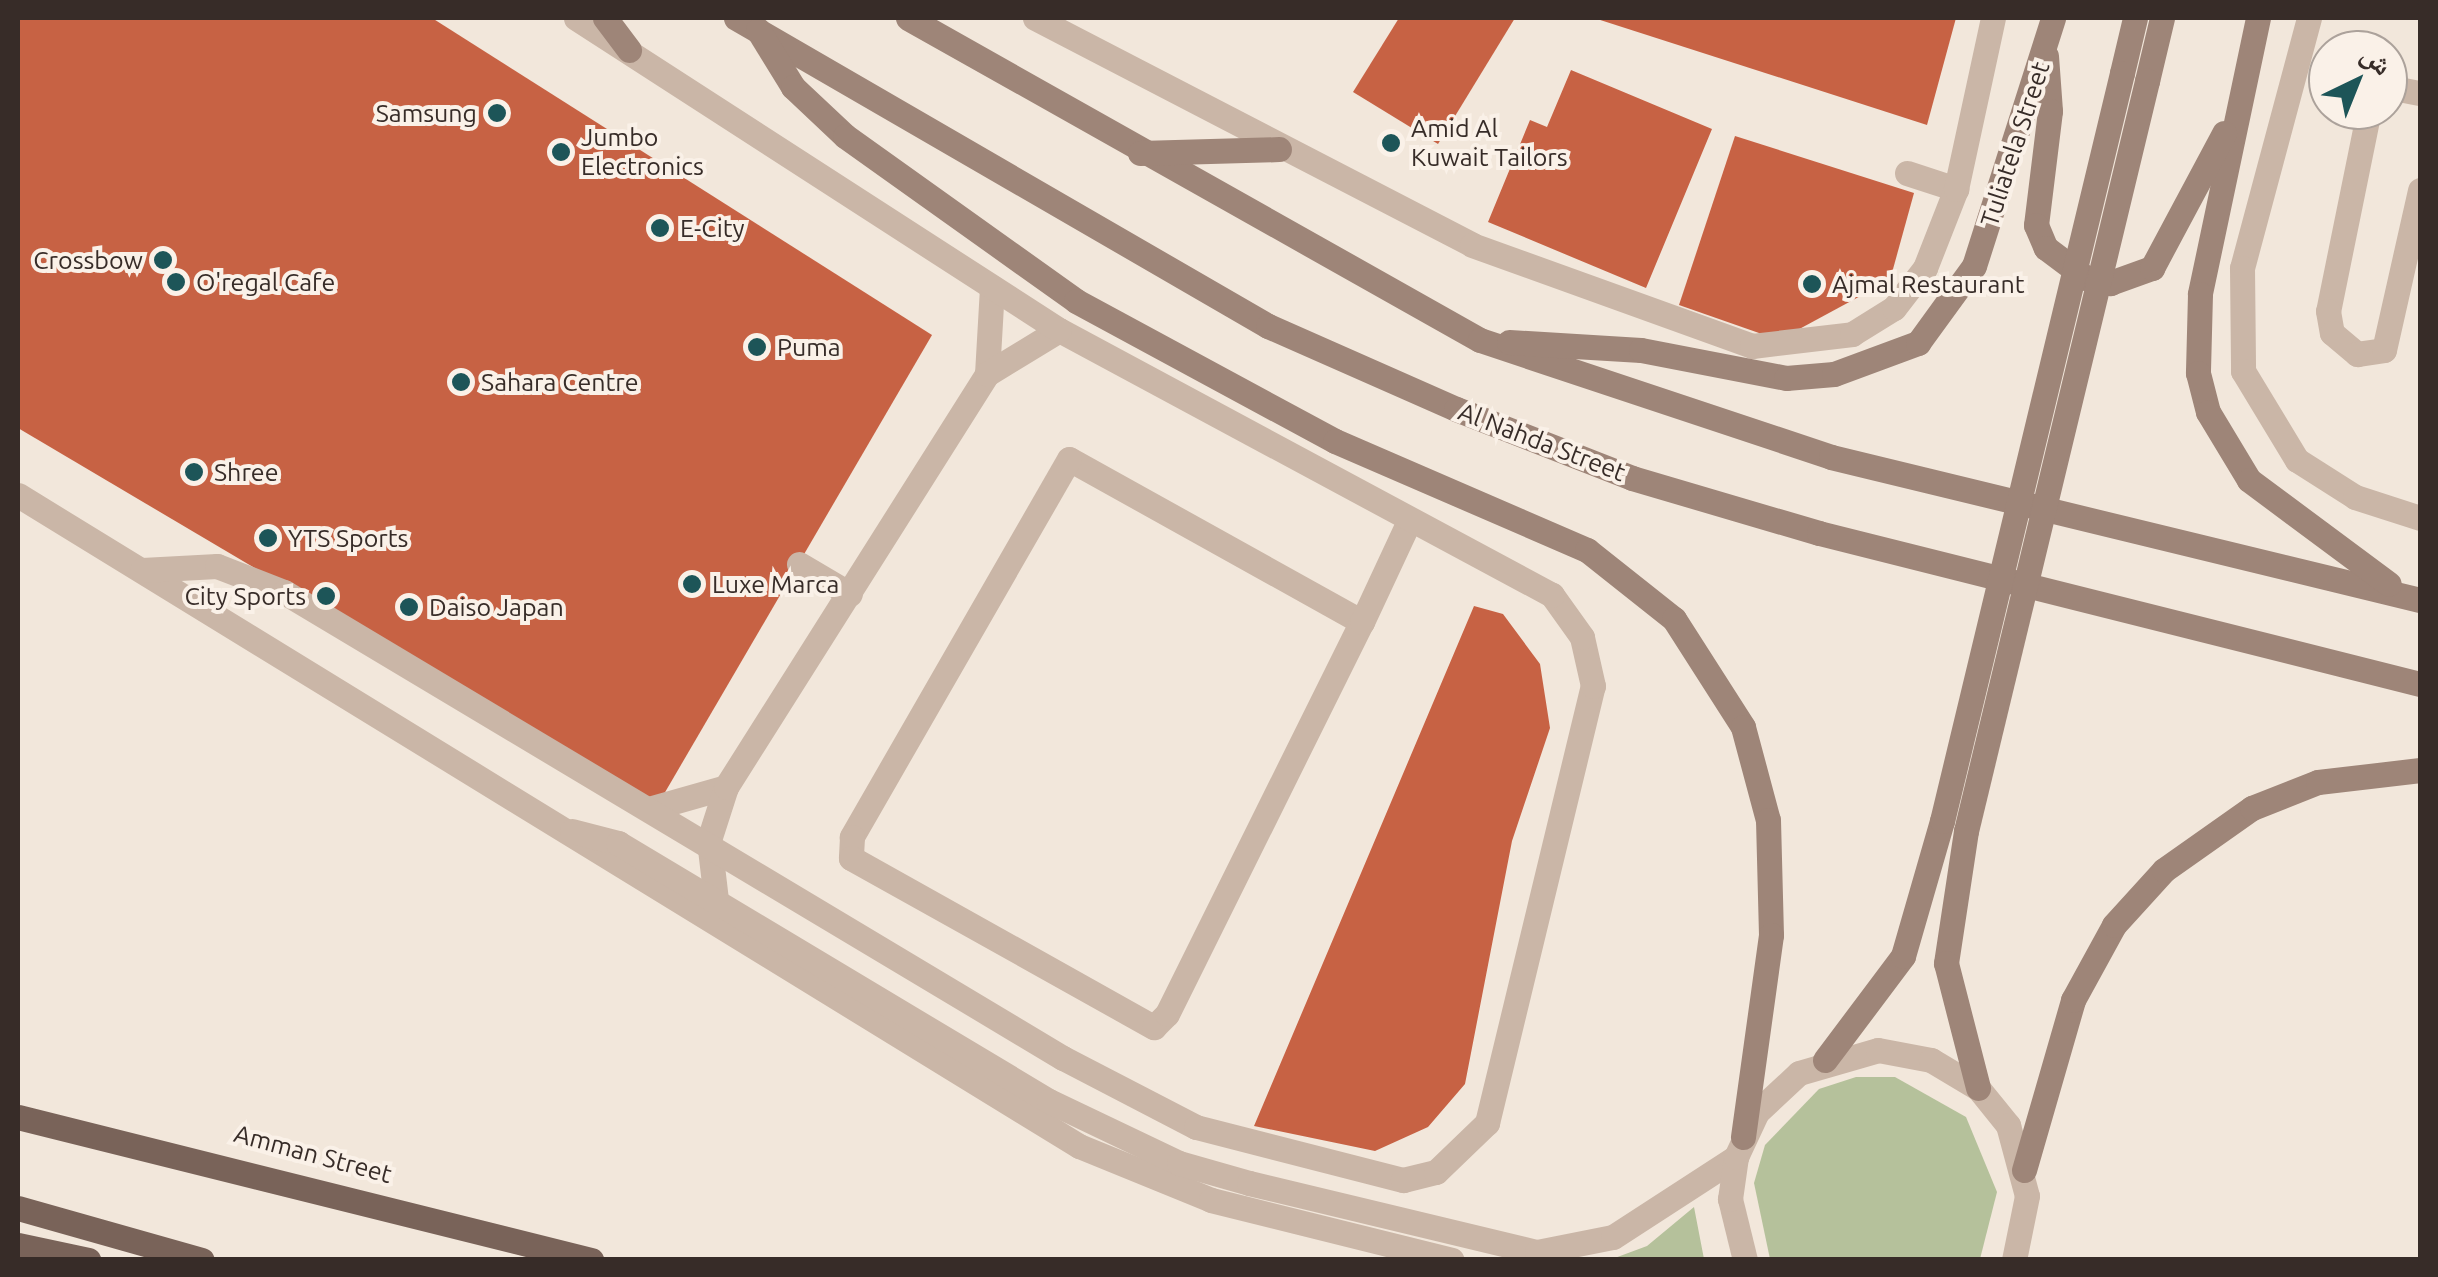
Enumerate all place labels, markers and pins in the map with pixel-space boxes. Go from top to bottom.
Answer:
place label: Samsung [376,98,477,128]
marker: Samsung [486,102,508,124]
place label: Amid Al Kuwait Tailors [1411,114,1568,173]
place label: Jumbo Electronics [581,123,704,182]
marker: Amid Al Kuwait Tailors [1380,132,1402,154]
marker: Jumbo Electronics [550,141,572,163]
place label: E-City [680,213,745,243]
marker: E-City [649,217,671,239]
place label: Crossbow [33,245,143,275]
marker: Crossbow [152,249,174,271]
place label: O'regal Cafe [196,267,335,297]
place label: Ajmal Restaurant [1832,269,2024,299]
marker: O'regal Cafe [165,271,187,293]
marker: Ajmal Restaurant [1801,273,1823,295]
place label: Puma [777,332,841,362]
marker: Puma [746,336,768,358]
place label: Sahara Centre [481,367,639,397]
marker: Sahara Centre [450,371,472,393]
place label: Shree [214,457,278,487]
marker: Shree [183,461,205,483]
place label: YTS Sports [288,523,408,553]
marker: YTS Sports [257,527,279,549]
place label: Luxe Marca [712,569,839,599]
marker: Luxe Marca [681,573,703,595]
place label: City Sports [184,581,306,611]
marker: City Sports [315,585,337,607]
place label: Daiso Japan [429,592,564,622]
marker: Daiso Japan [398,596,420,618]

